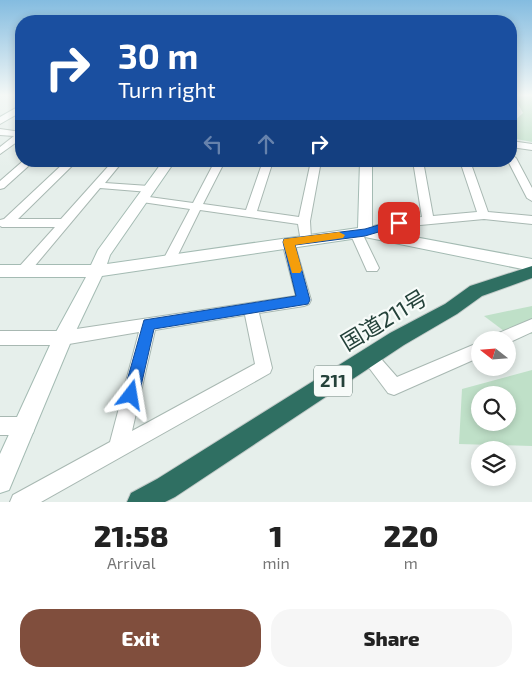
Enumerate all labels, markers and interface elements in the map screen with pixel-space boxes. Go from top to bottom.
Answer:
text: 30 m [118,34,198,76]
icon: right [35,35,100,100]
text: Turn right [118,76,216,102]
icon: left [199,130,227,158]
icon: ahead [252,130,280,158]
icon: right [305,130,333,158]
pin [378,202,420,244]
icon: arrive [385,209,413,237]
street label: 国道211号 [336,283,431,355]
north arrow [471,331,516,376]
map controls [471,331,516,486]
road number: 211 [314,366,352,396]
position arrow [104,368,156,420]
button: search [471,386,516,431]
button: layers [471,441,516,486]
text: 21:58 [94,517,169,553]
text: 1 [269,517,283,553]
text: 220 [383,517,438,553]
text: Arrival [107,553,156,572]
text: min [262,553,290,572]
text: m [404,553,418,572]
button: Exit [20,609,261,667]
button: Share [271,609,512,667]

